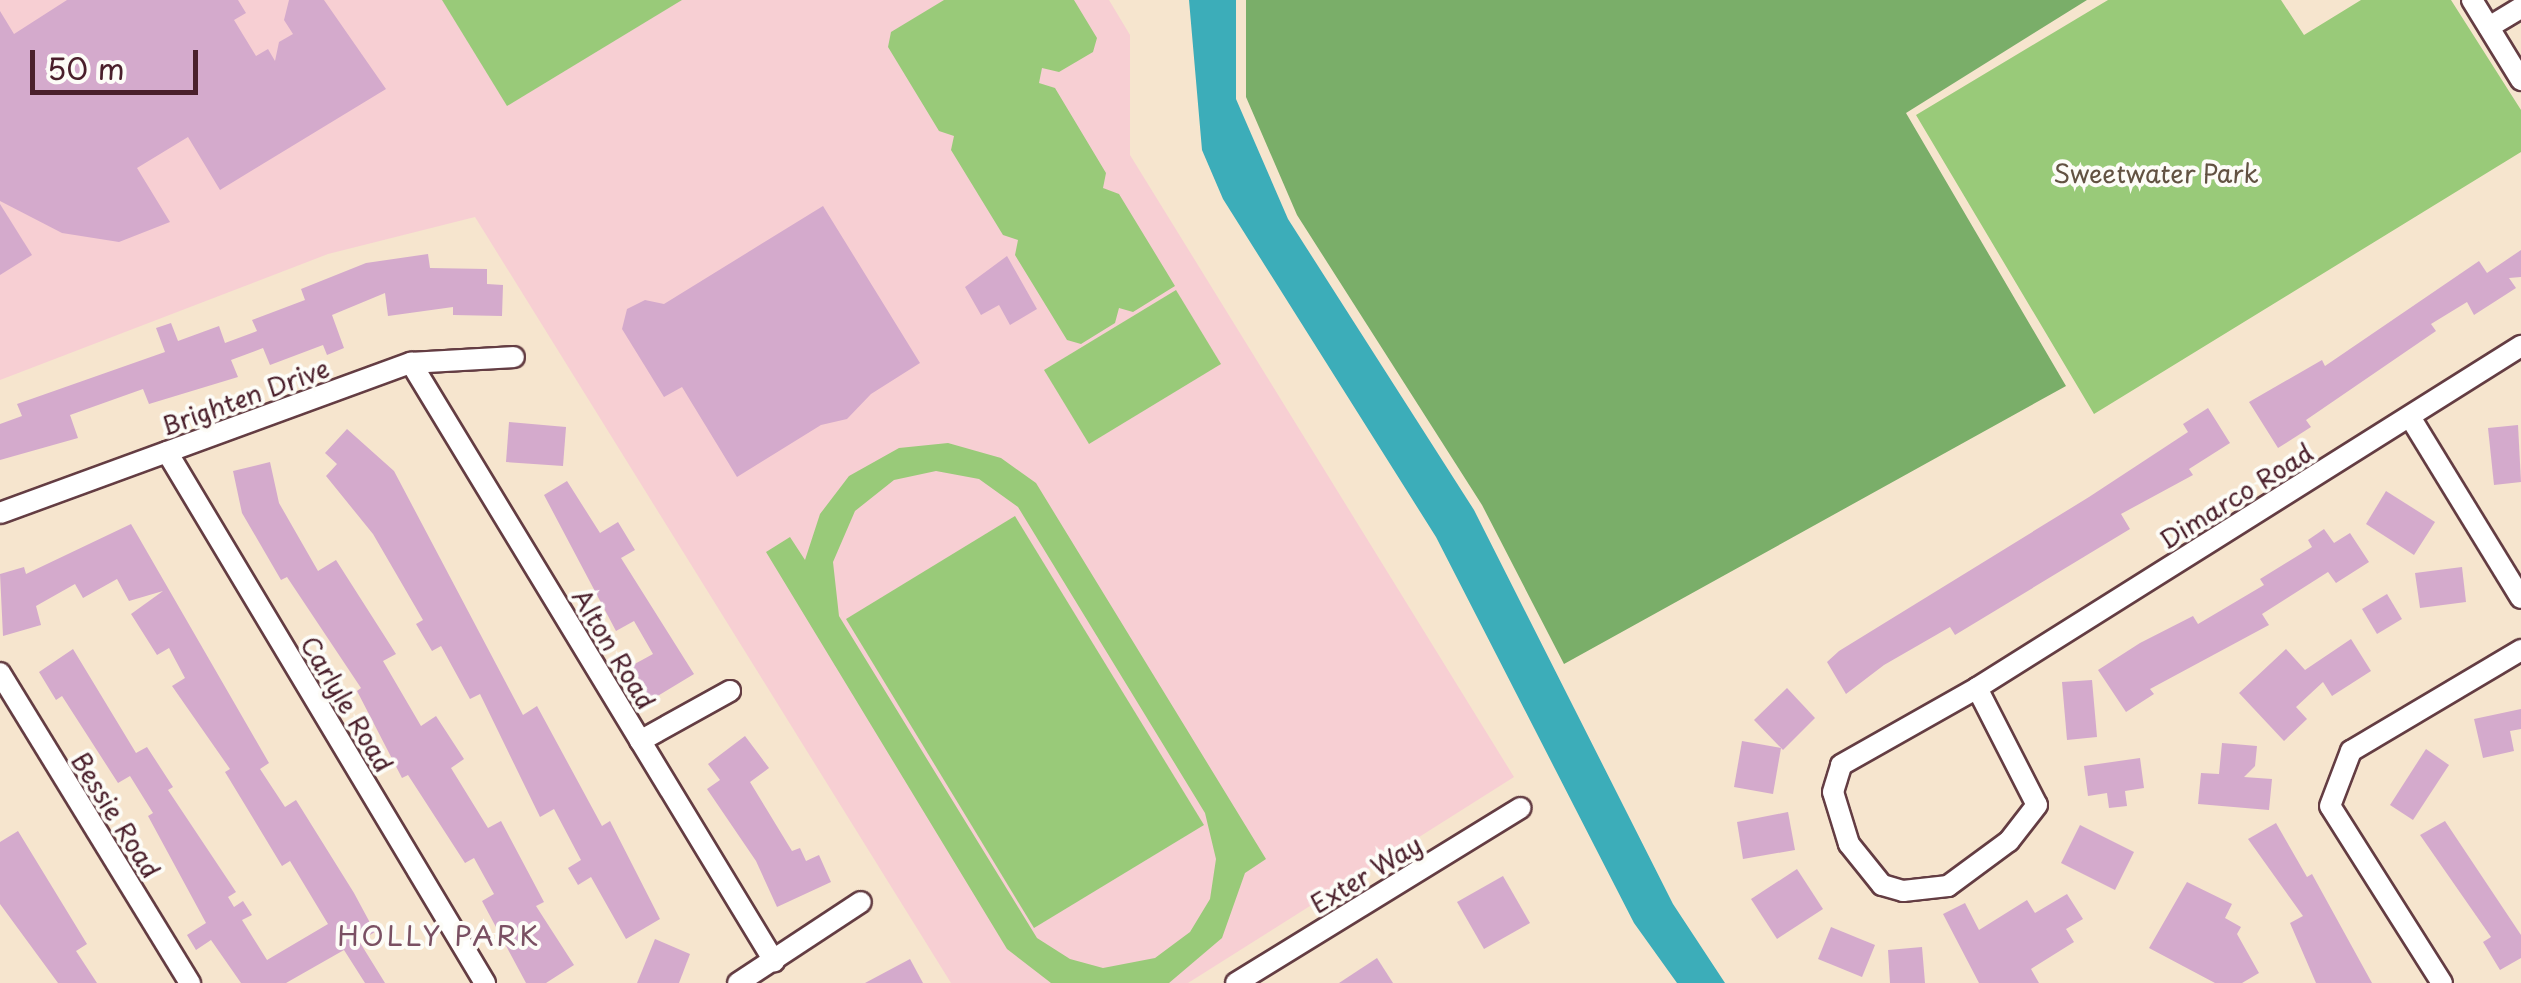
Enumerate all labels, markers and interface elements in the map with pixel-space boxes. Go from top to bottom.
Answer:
scale bar [35,30,202,92]
text: 50 m [47,45,125,90]
park label: Sweetwater Park [2053,158,2259,188]
street label: Brighten Drive [157,353,333,441]
street label: Dimarco Road [2154,437,2318,555]
street label: Alton Road [567,584,661,714]
street label: Carlyle Road [294,630,400,778]
street label: Bessie Road [66,747,166,883]
street label: Exter Way [1304,829,1428,919]
district label: HOLLY PARK [337,918,541,952]

